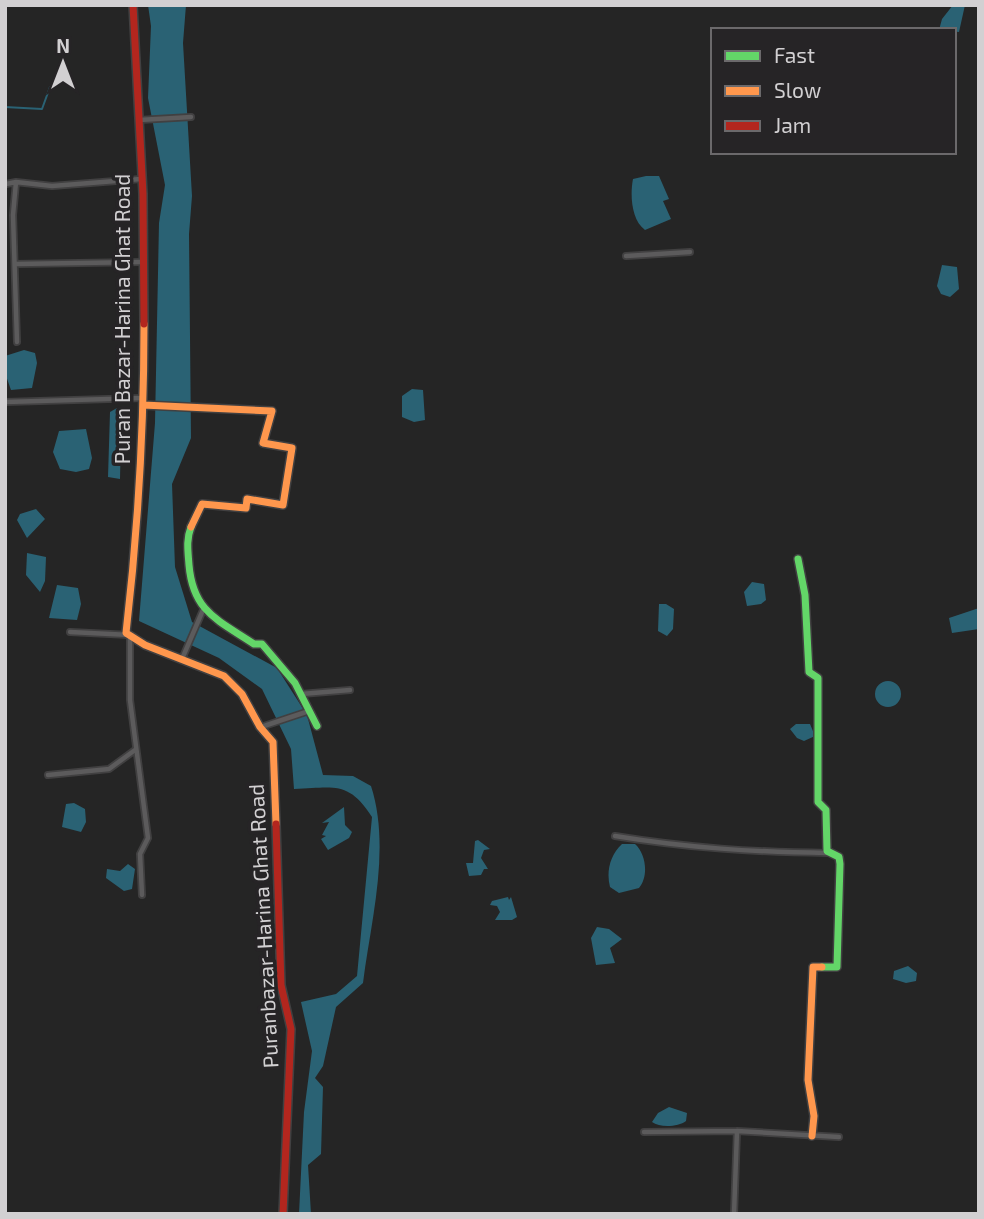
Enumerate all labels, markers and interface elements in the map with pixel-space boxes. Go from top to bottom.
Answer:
north arrow [28,28,98,98]
legend [711,28,956,154]
text: N [56,34,70,57]
text: Fast [774,42,815,67]
text: Slow [774,77,821,102]
text: Jam [774,112,811,137]
street label: Puran Bazar-Harina Ghat Road [109,174,134,464]
street label: Puranbazar-Harina Ghat Road [243,783,282,1069]

